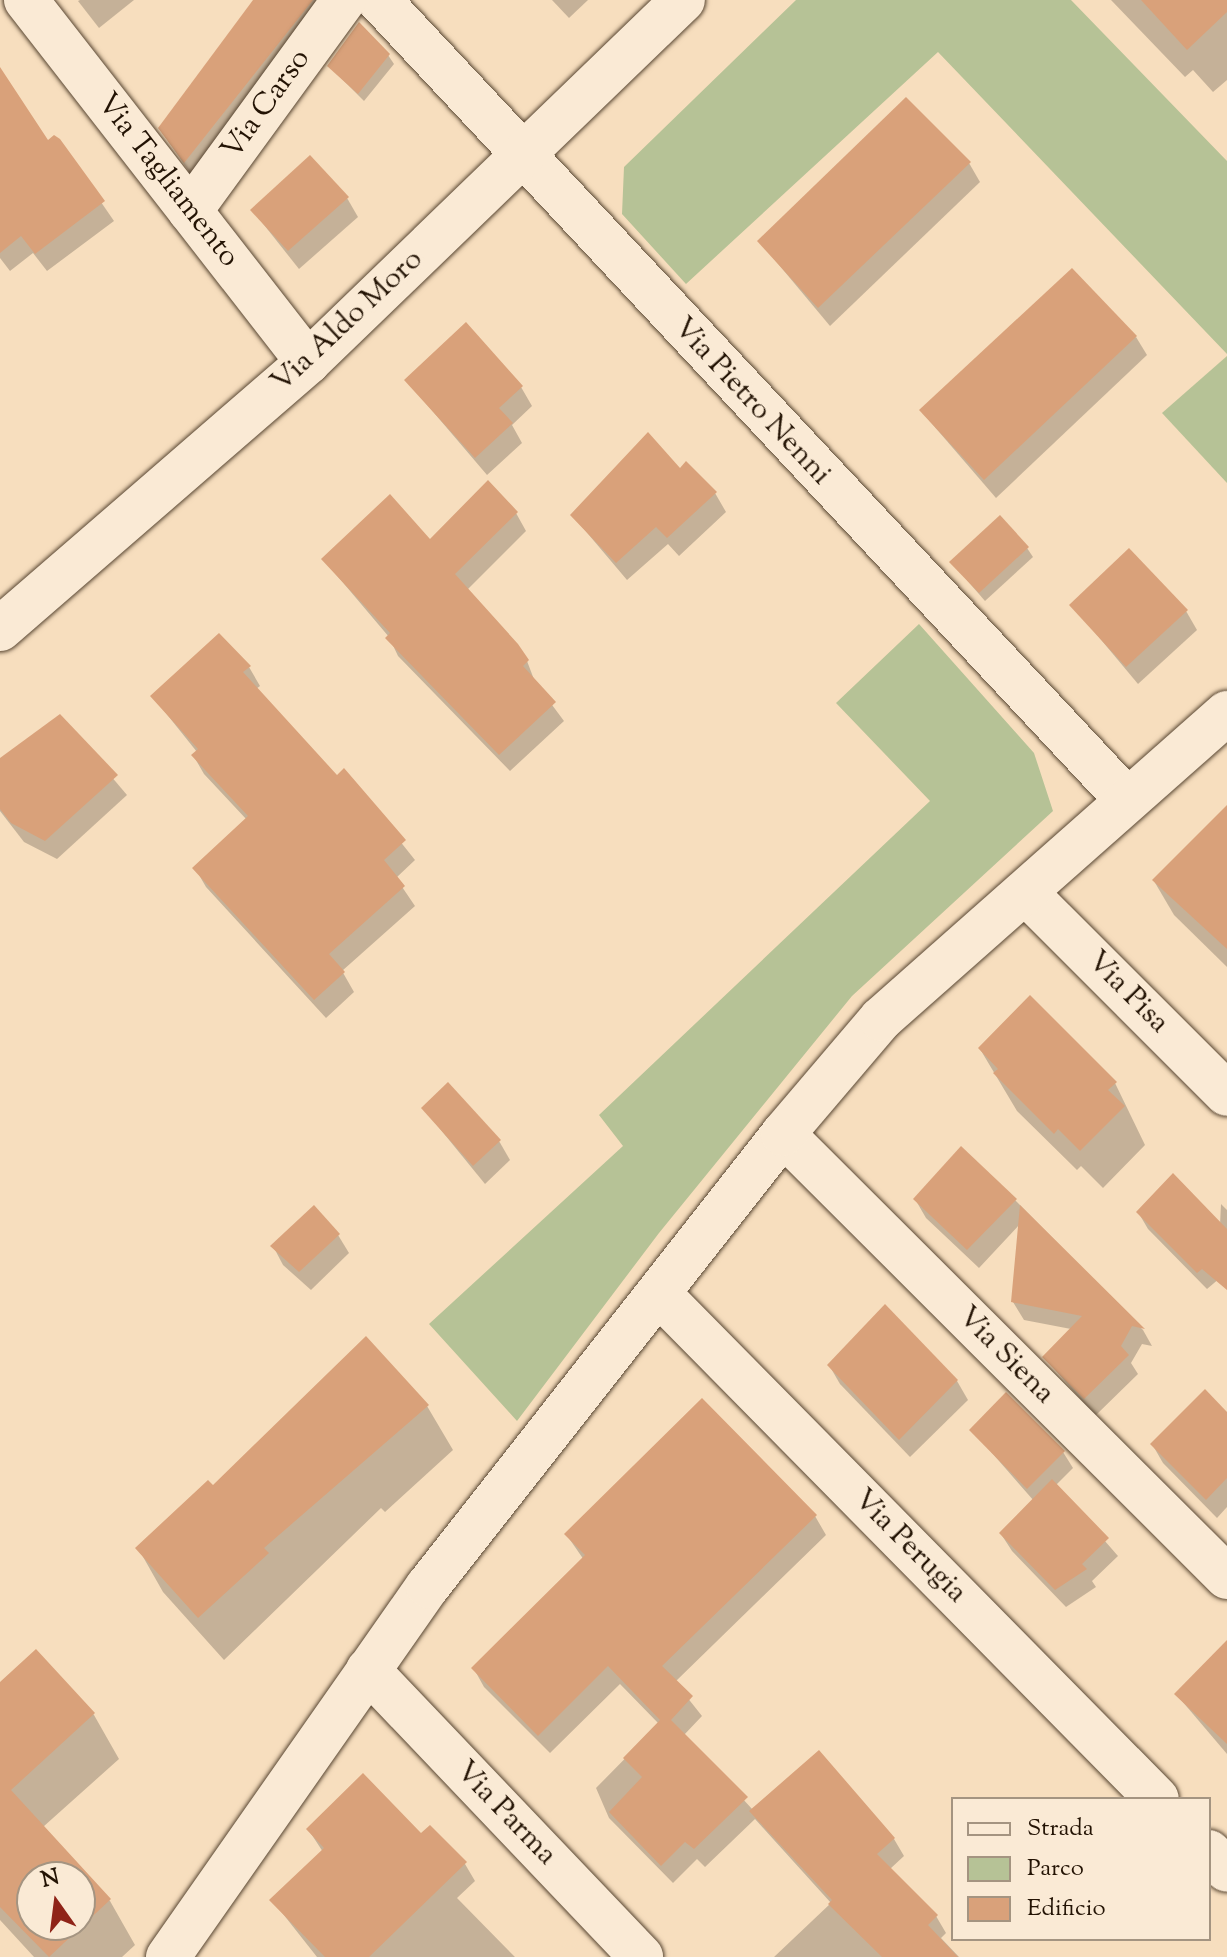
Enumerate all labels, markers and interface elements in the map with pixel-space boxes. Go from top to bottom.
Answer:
street label: Via Carso [215,43,319,167]
street label: Via Tagliamento [88,87,246,275]
street label: Via Aldo Moro [265,243,431,401]
street label: Via Pietro Nenni [664,311,838,493]
street label: Via Pisa [1078,944,1176,1042]
street label: Via Siena [949,1300,1061,1412]
street label: Via Perugia [845,1483,973,1611]
street label: Via Parma [447,1754,563,1874]
legend [951,1797,1211,1941]
text: Strada [1027,1812,1094,1846]
text: Parco [1027,1852,1084,1886]
north arrow [16,1861,96,1941]
text: N [38,1862,63,1897]
text: Edificio [1027,1892,1106,1926]

